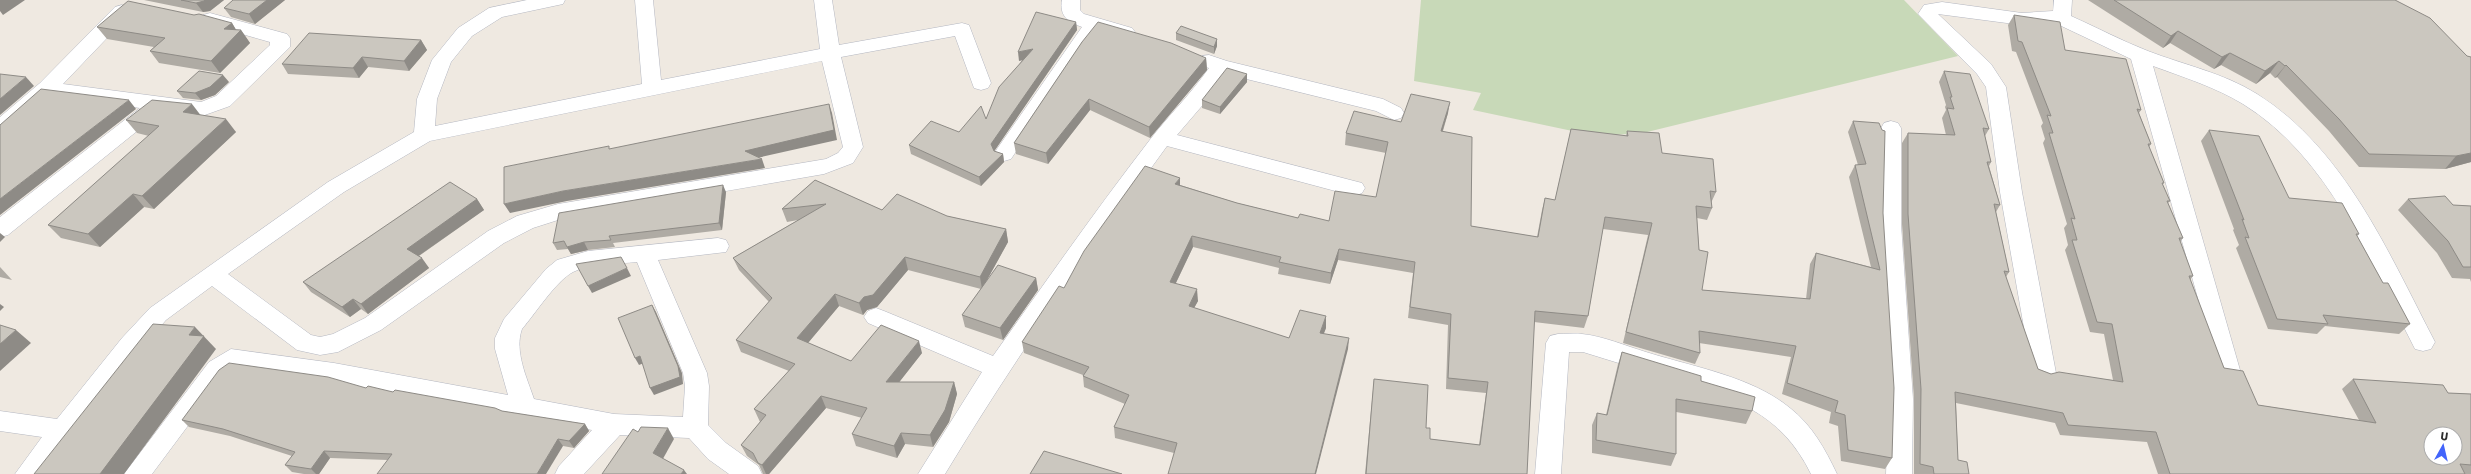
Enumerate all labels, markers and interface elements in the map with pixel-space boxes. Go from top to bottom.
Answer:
north arrow [2423,426,2463,466]
text: U [2439,428,2449,445]

